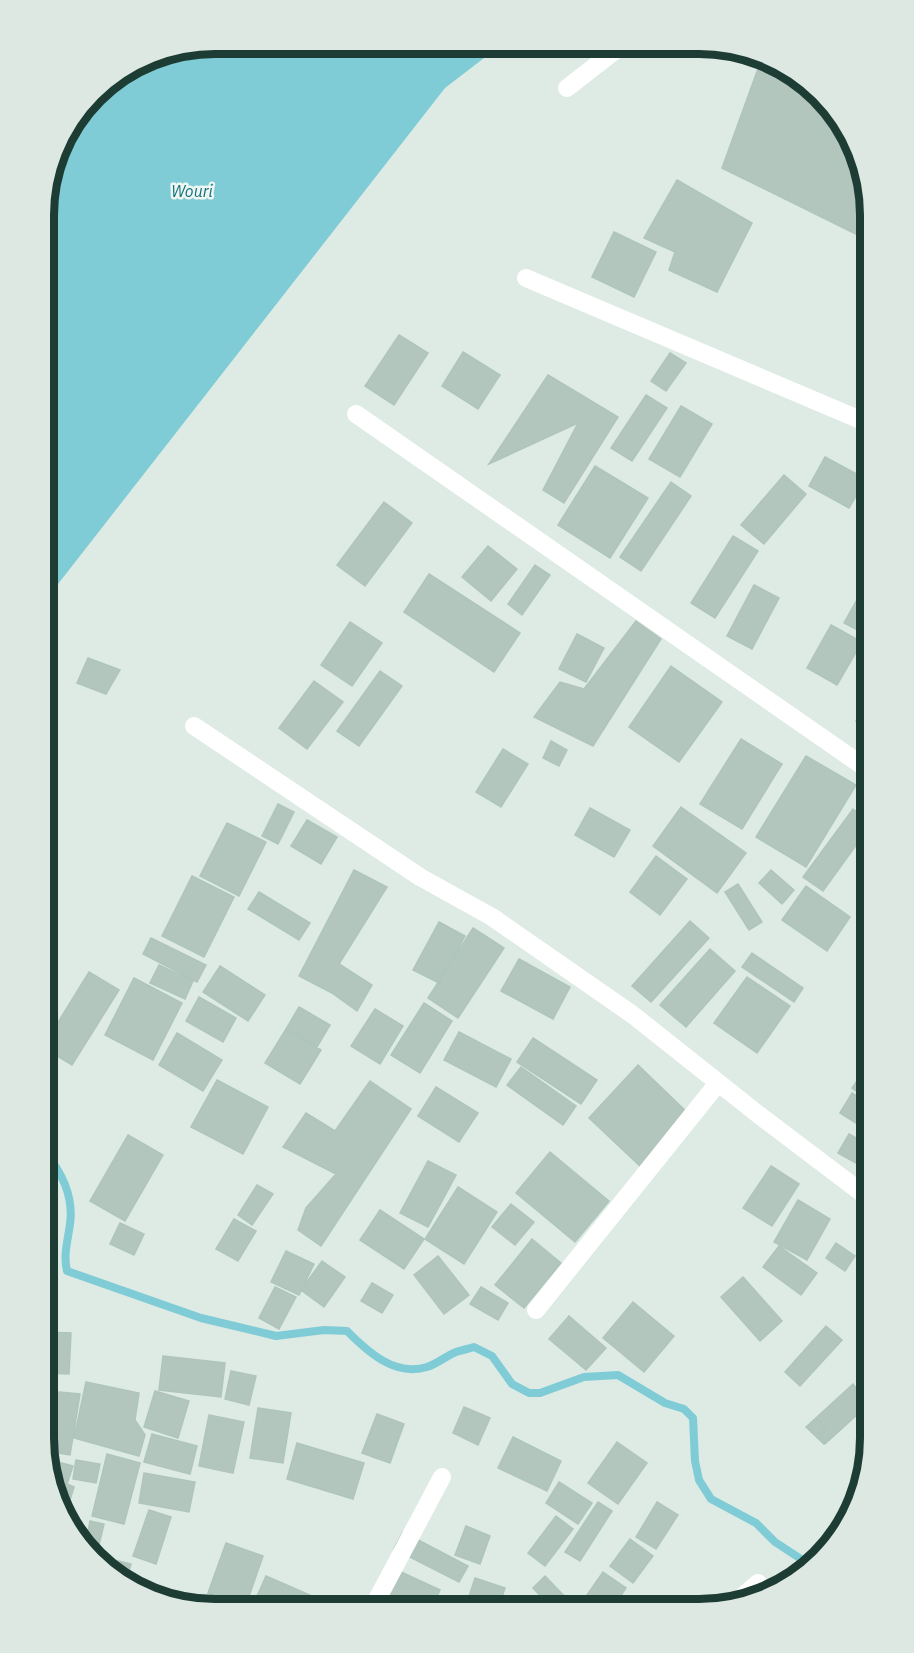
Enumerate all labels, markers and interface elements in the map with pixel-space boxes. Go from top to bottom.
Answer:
water label: Wouri [171,181,213,201]

